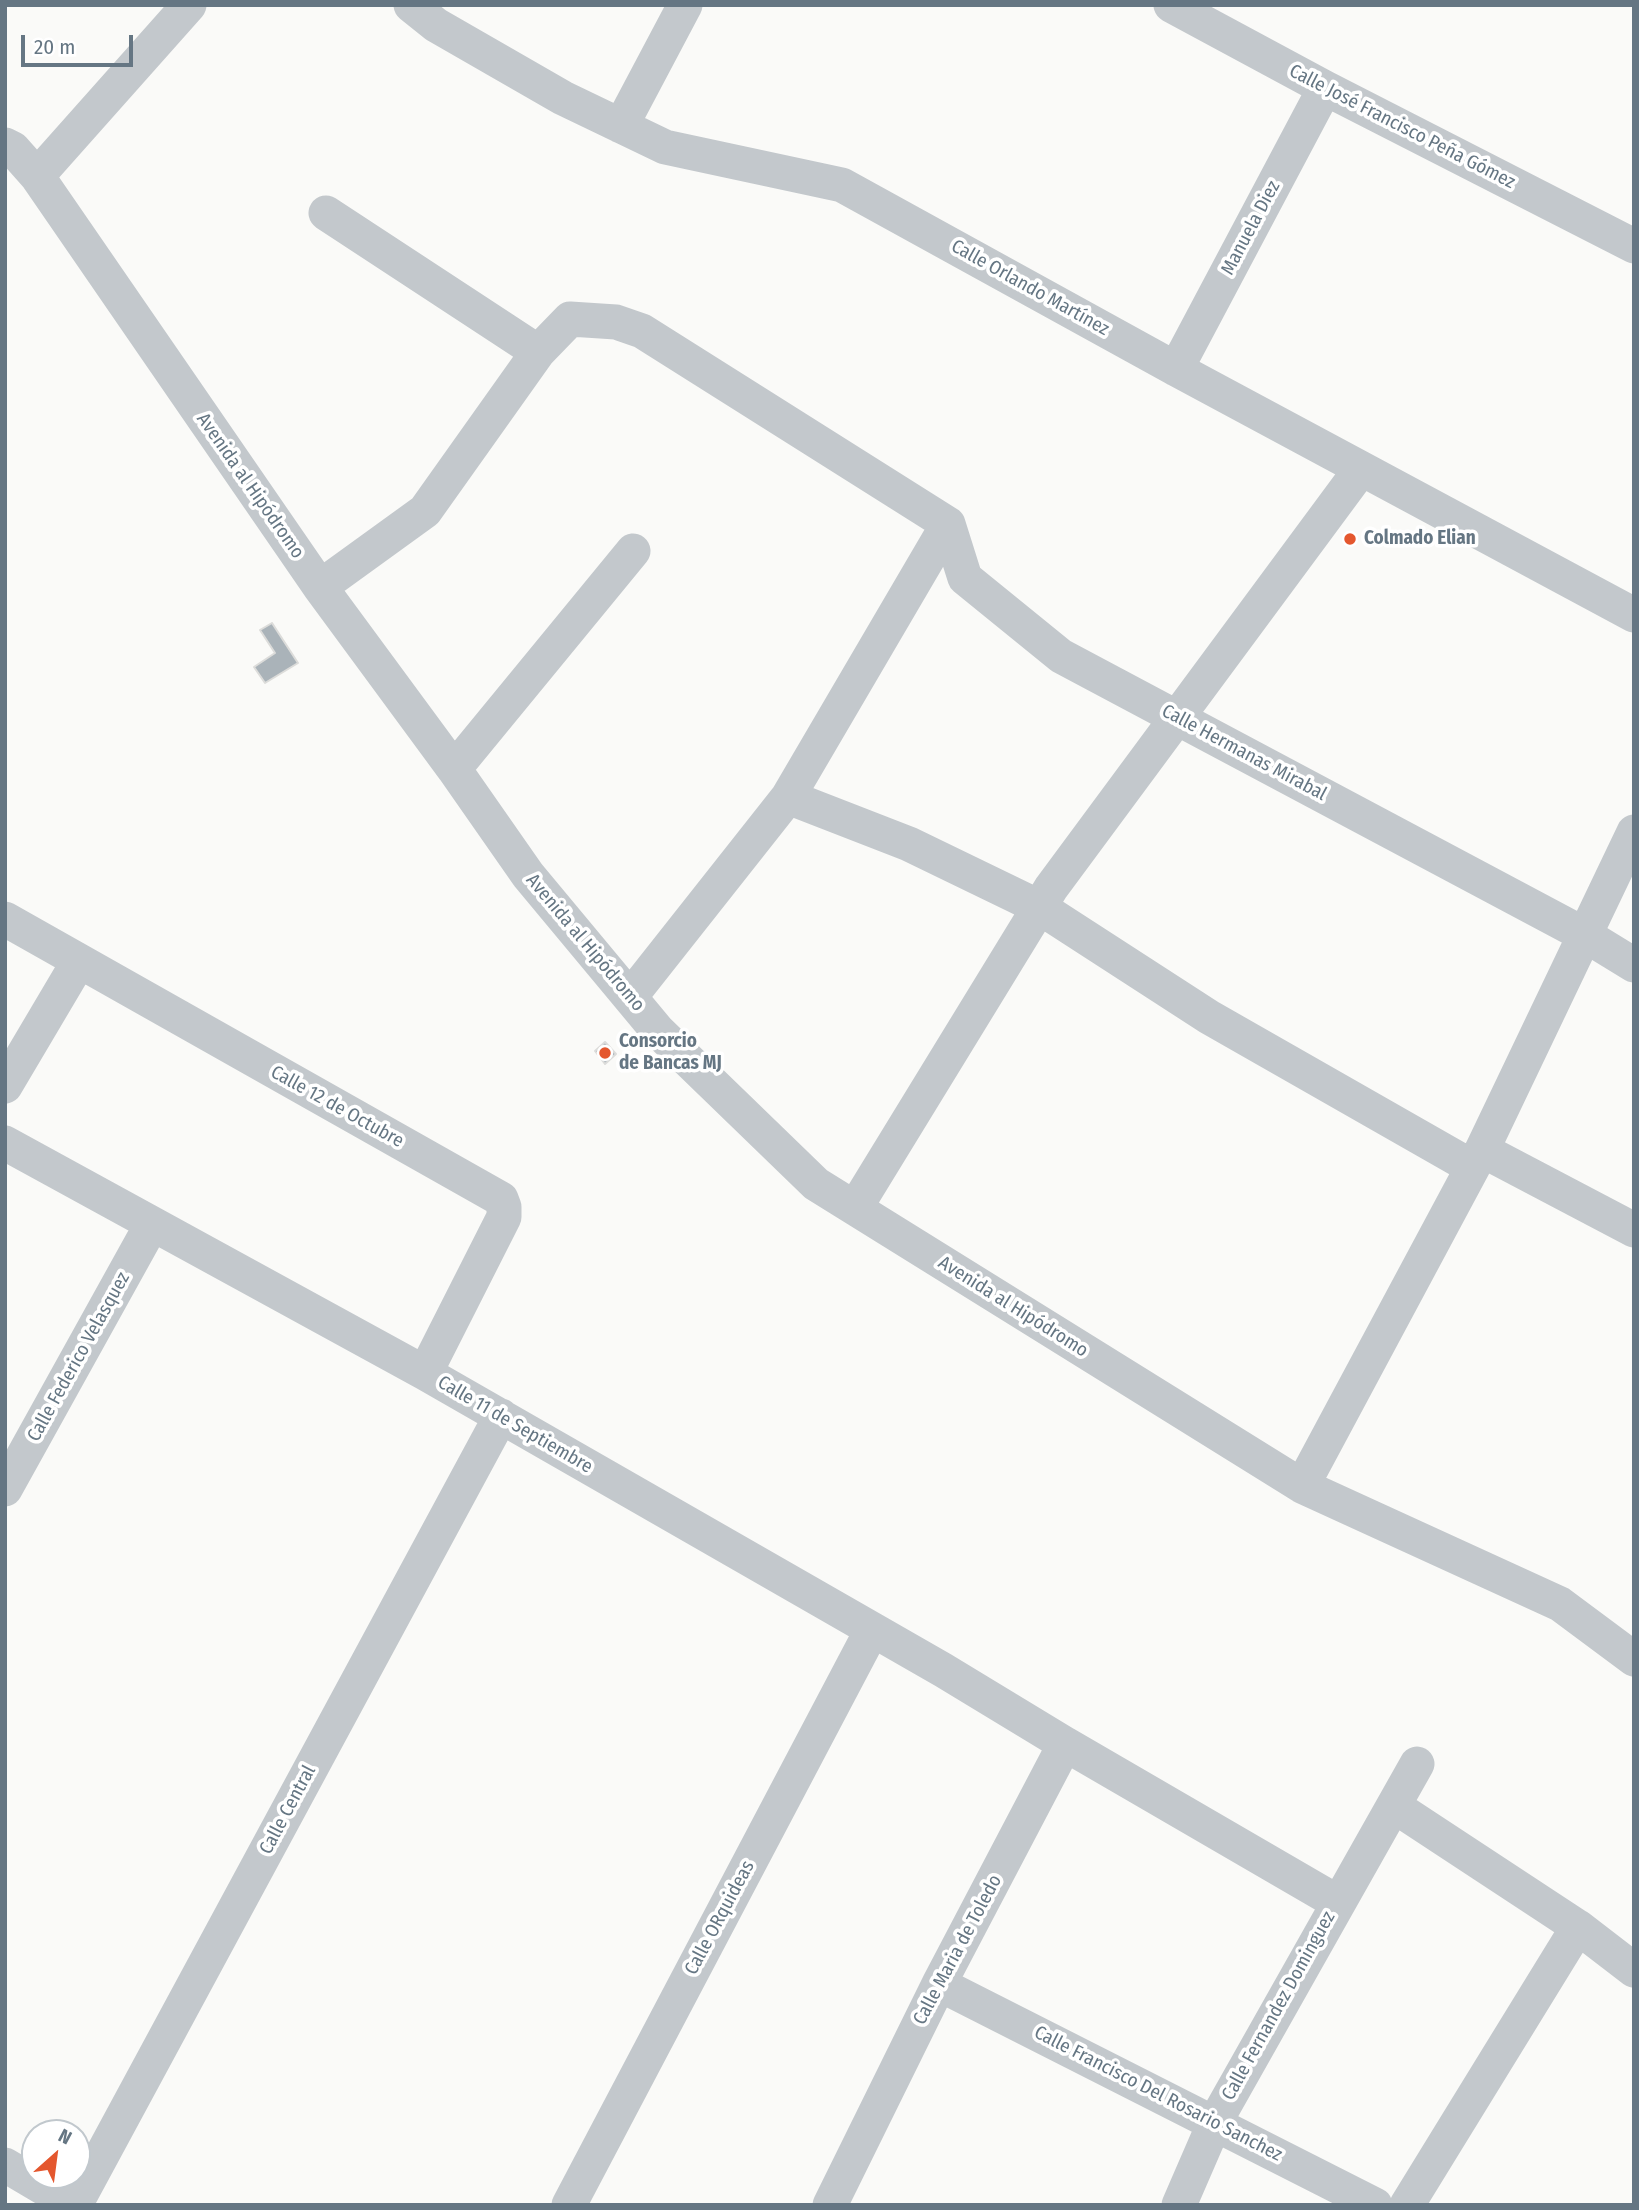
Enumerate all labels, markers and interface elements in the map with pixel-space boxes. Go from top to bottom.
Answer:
scale bar [24,21,136,65]
text: 20 m [34,34,75,60]
street label: Calle José Francisco Peña Gómez [1285,60,1519,194]
street label: Manuela Diez [1217,177,1285,279]
street label: Calle Orlando Martínez [947,235,1113,341]
street label: Avenida al Hipódromo [191,409,309,563]
place label: Colmado Elian [1364,528,1476,550]
marker: Colmado Elian [1342,531,1358,547]
street label: Calle Hermanas Mirabal [1158,700,1330,806]
street label: Avenida al Hipódromo [521,870,649,1016]
place label: Consorcio de Bancas MJ [619,1031,722,1075]
marker: Consorcio de Bancas MJ [597,1045,613,1061]
street label: Calle 12 de Octubre [267,1061,407,1153]
street label: Avenida al Hipódromo [934,1252,1092,1362]
street label: Calle Federico Velasquez [23,1268,135,1446]
street label: Calle 11 de Septiembre [434,1371,596,1479]
street label: Calle Central [255,1762,321,1858]
street label: Calle ORquideas [680,1857,760,1979]
street label: Calle Maria de Toledo [909,1871,1007,2029]
street label: Calle Fernandez Dominguez [1217,1907,1341,2105]
street label: Calle Francisco Del Rosario Sanchez [1030,2021,1286,2167]
north arrow [21,2119,91,2189]
text: N [55,2124,76,2150]

